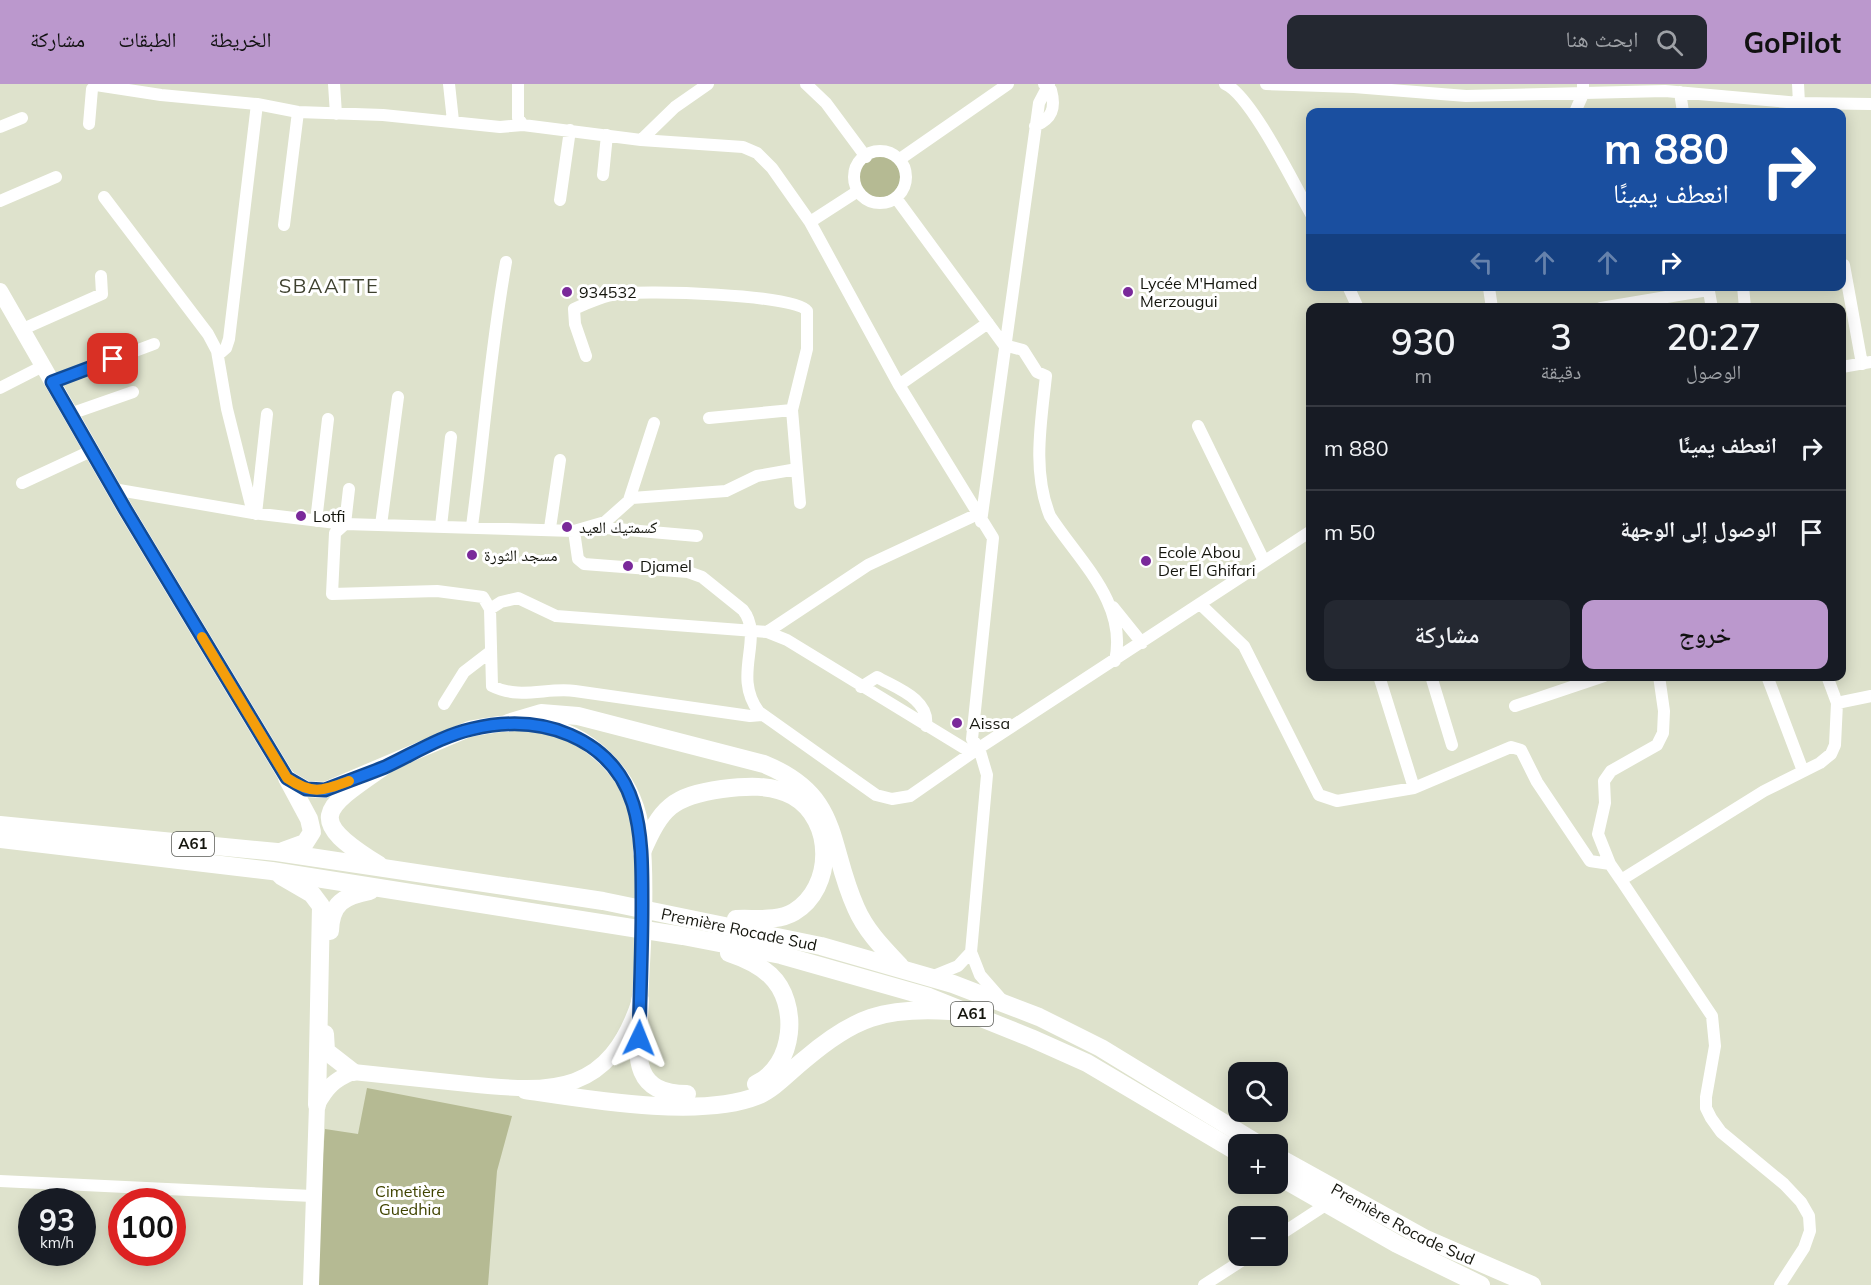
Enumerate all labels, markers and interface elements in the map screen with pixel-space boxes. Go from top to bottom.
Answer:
search box [1287,15,1707,69]
text: ابحث هنا [1566,25,1638,53]
text: GoPilot [1743,25,1841,60]
text: مشاركة [30,26,85,52]
text: الطبقات [118,26,177,52]
text: الخريطة [210,26,271,52]
icon: search [1653,26,1686,59]
text: 880 m [1604,122,1729,175]
icon: right [1750,132,1828,210]
text: انعطف يمينًا [1613,176,1729,210]
icon: left [1465,246,1498,279]
icon: ahead [1528,246,1561,279]
icon: ahead [1591,246,1624,279]
icon: right [1654,246,1687,279]
district label: SBAATTE [279,273,379,298]
place label: Lycée M'Hamed Merzougui [1140,273,1257,311]
place label: 934532 [579,282,637,302]
marker: 934532 [560,285,574,299]
marker: Lycée M'Hamed Merzougui [1121,285,1135,299]
text: 3 [1550,314,1572,359]
text: 20:27 [1666,314,1761,359]
text: 930 [1391,319,1456,364]
pin [87,333,138,384]
icon: arrive [96,342,129,375]
text: دقيقة [1541,359,1581,384]
text: الوصول [1686,359,1741,384]
text: m [1415,363,1432,388]
text: انعطف يمينًا [1678,431,1777,459]
icon: right [1795,432,1828,465]
text: 880 m [1324,434,1389,462]
place label: Lotfi [313,506,346,526]
marker: Lotfi [294,509,308,523]
text: الوصول إلى الوجهة [1620,515,1777,543]
icon: arrive [1795,516,1828,549]
place label: كسمتيك العيد [579,517,658,537]
text: 50 m [1324,518,1375,546]
marker: كسمتيك العيد [560,520,574,534]
place label: Ecole Abou Der El Ghifari [1158,542,1255,580]
place label: مسجد الثورة [484,545,557,565]
marker: مسجد الثورة [465,548,479,562]
marker: Ecole Abou Der El Ghifari [1139,554,1153,568]
place label: Djamel [640,556,692,576]
marker: Djamel [621,559,635,573]
button: مشاركة [1324,600,1570,669]
button: خروج [1582,600,1828,669]
place label: Aissa [969,713,1010,733]
marker: Aissa [950,716,964,730]
road number: A61 [172,832,214,856]
street label: Première Rocade Sud [659,903,819,955]
road number: A61 [951,1002,993,1026]
position arrow [607,1006,671,1070]
map controls [1228,1062,1288,1266]
button: search [1228,1062,1288,1122]
button: + [1228,1134,1288,1194]
street label: Première Rocade Sud [1328,1179,1478,1269]
park label: Cimetière Guedhia [375,1181,445,1219]
speed limit sign: 100 [108,1188,186,1266]
text: 93 [39,1201,75,1239]
button: − [1228,1206,1288,1266]
text: km/h [40,1233,74,1252]

